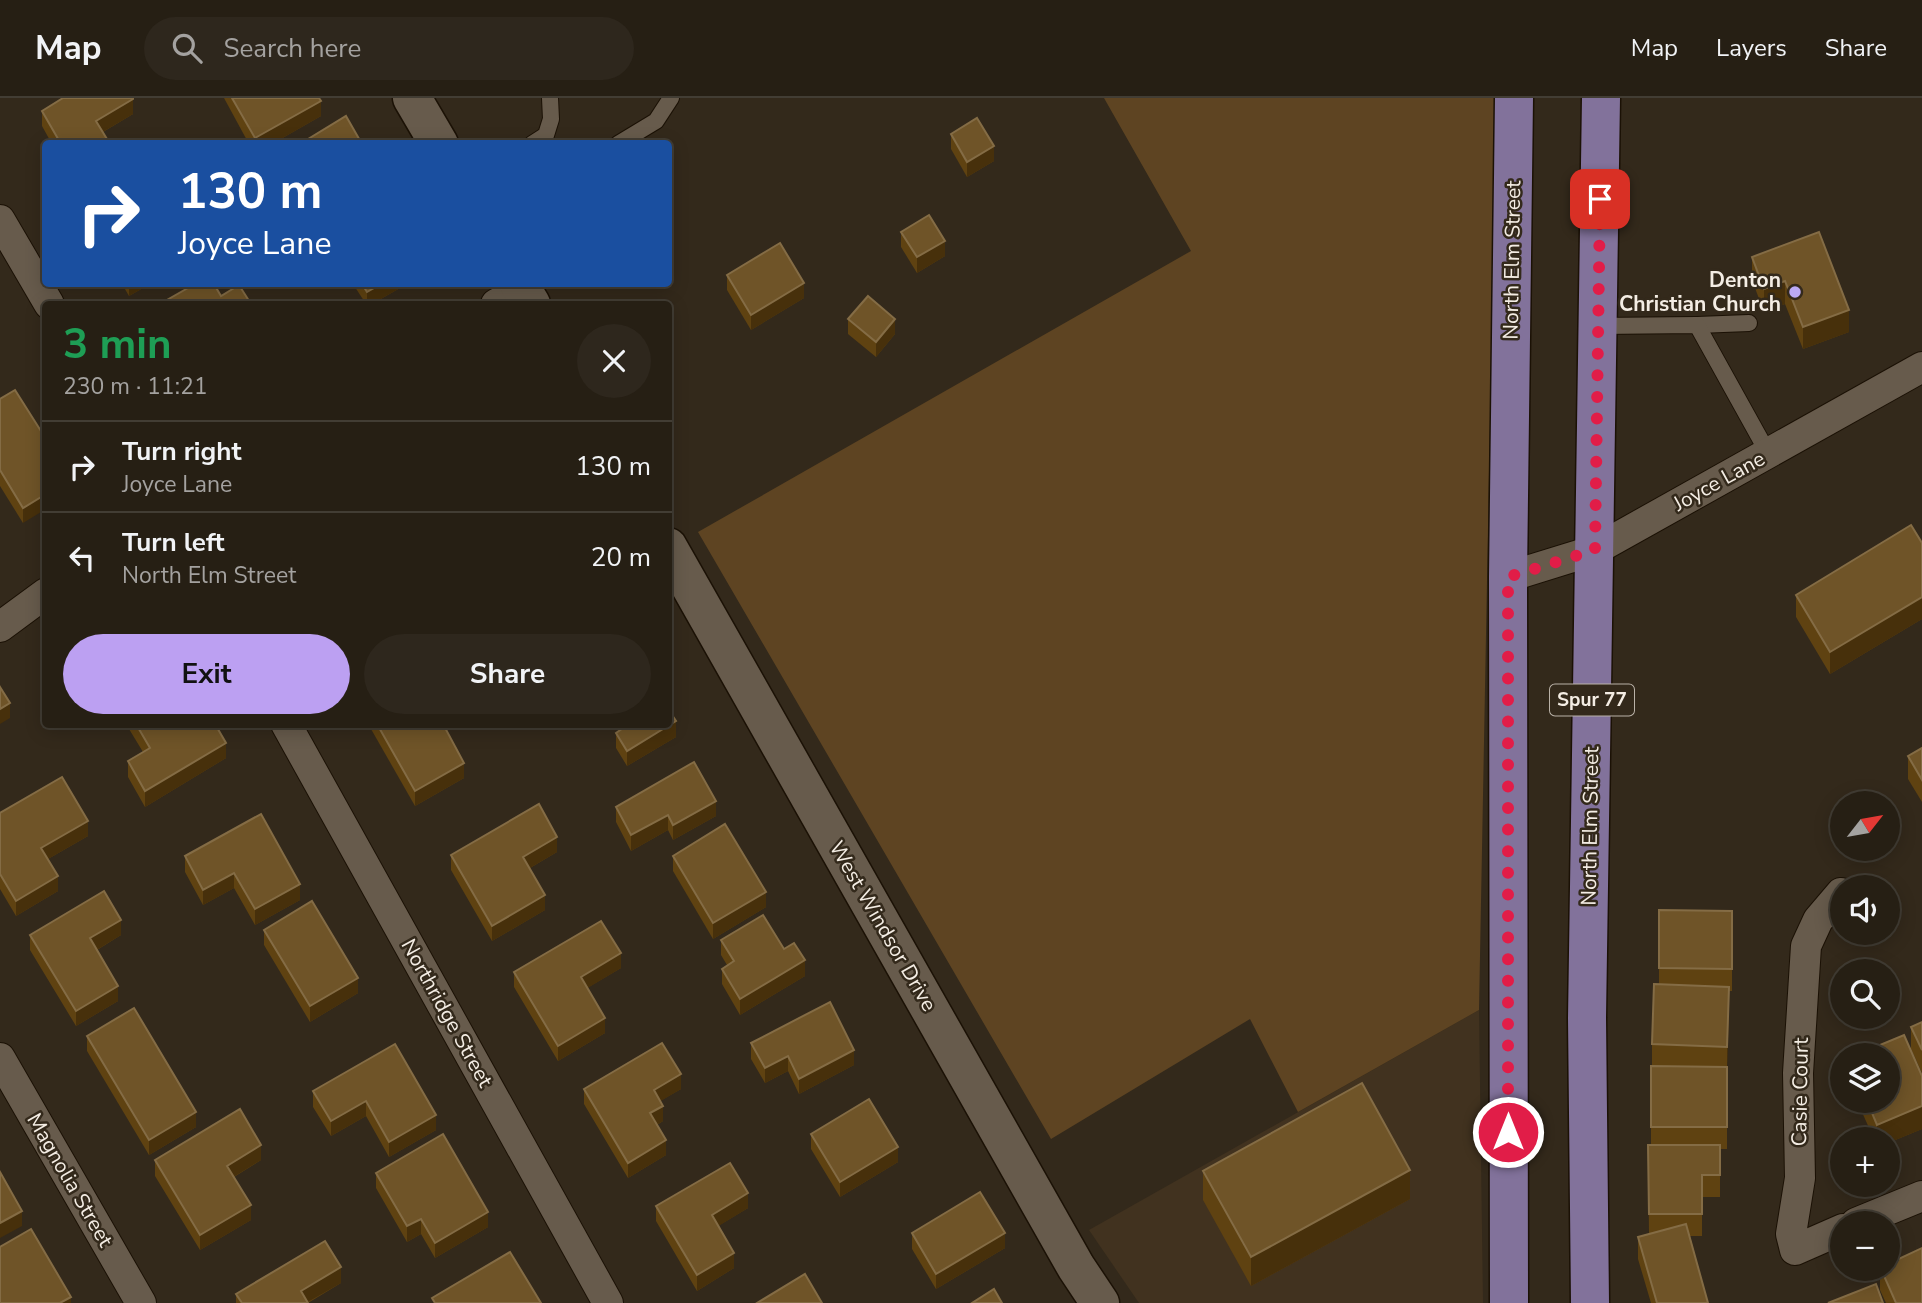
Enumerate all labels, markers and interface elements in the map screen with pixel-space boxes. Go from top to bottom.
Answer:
search box [144,17,634,80]
text: Map [35,26,102,71]
icon: search [168,29,206,67]
text: Search here [224,31,361,66]
text: Map [1631,32,1678,64]
text: Layers [1716,32,1787,64]
text: Share [1825,32,1887,64]
text: 130 m [178,158,322,225]
icon: right [63,168,154,259]
pin [1570,169,1630,229]
street label: North Elm Street [1497,180,1527,340]
icon: arrive [1581,180,1619,218]
text: Joyce Lane [178,222,331,265]
place label: Denton Christian Church [1619,266,1781,318]
marker: Denton Christian Church [1787,284,1803,300]
text: 3 min [63,316,172,373]
button: close [577,324,651,398]
text: 230 m · 11:21 [63,371,208,402]
text: Turn right [122,434,241,469]
street label: Joyce Lane [1667,444,1770,518]
icon: right [63,448,101,486]
text: 130 m [575,449,651,484]
text: Joyce Lane [122,469,232,500]
text: Turn left [122,525,225,560]
icon: left [63,539,101,577]
text: 20 m [591,540,651,575]
text: North Elm Street [122,560,296,591]
button: Exit [63,634,350,714]
button: Share [364,634,651,714]
road number: Spur 77 [1550,684,1634,716]
street label: North Elm Street [1575,746,1605,906]
north arrow [1830,791,1900,861]
map controls [1830,791,1900,1281]
street label: West Windsor Drive [823,836,943,1016]
button: sound [1830,875,1900,945]
street label: Northridge Street [395,934,500,1093]
button: search [1830,959,1900,1029]
street label: Casie Court [1785,1037,1815,1147]
button: layers [1830,1043,1900,1113]
position arrow [1471,1095,1545,1169]
street label: Magnolia Street [20,1108,120,1252]
button: + [1830,1127,1900,1197]
button: − [1830,1211,1900,1281]

